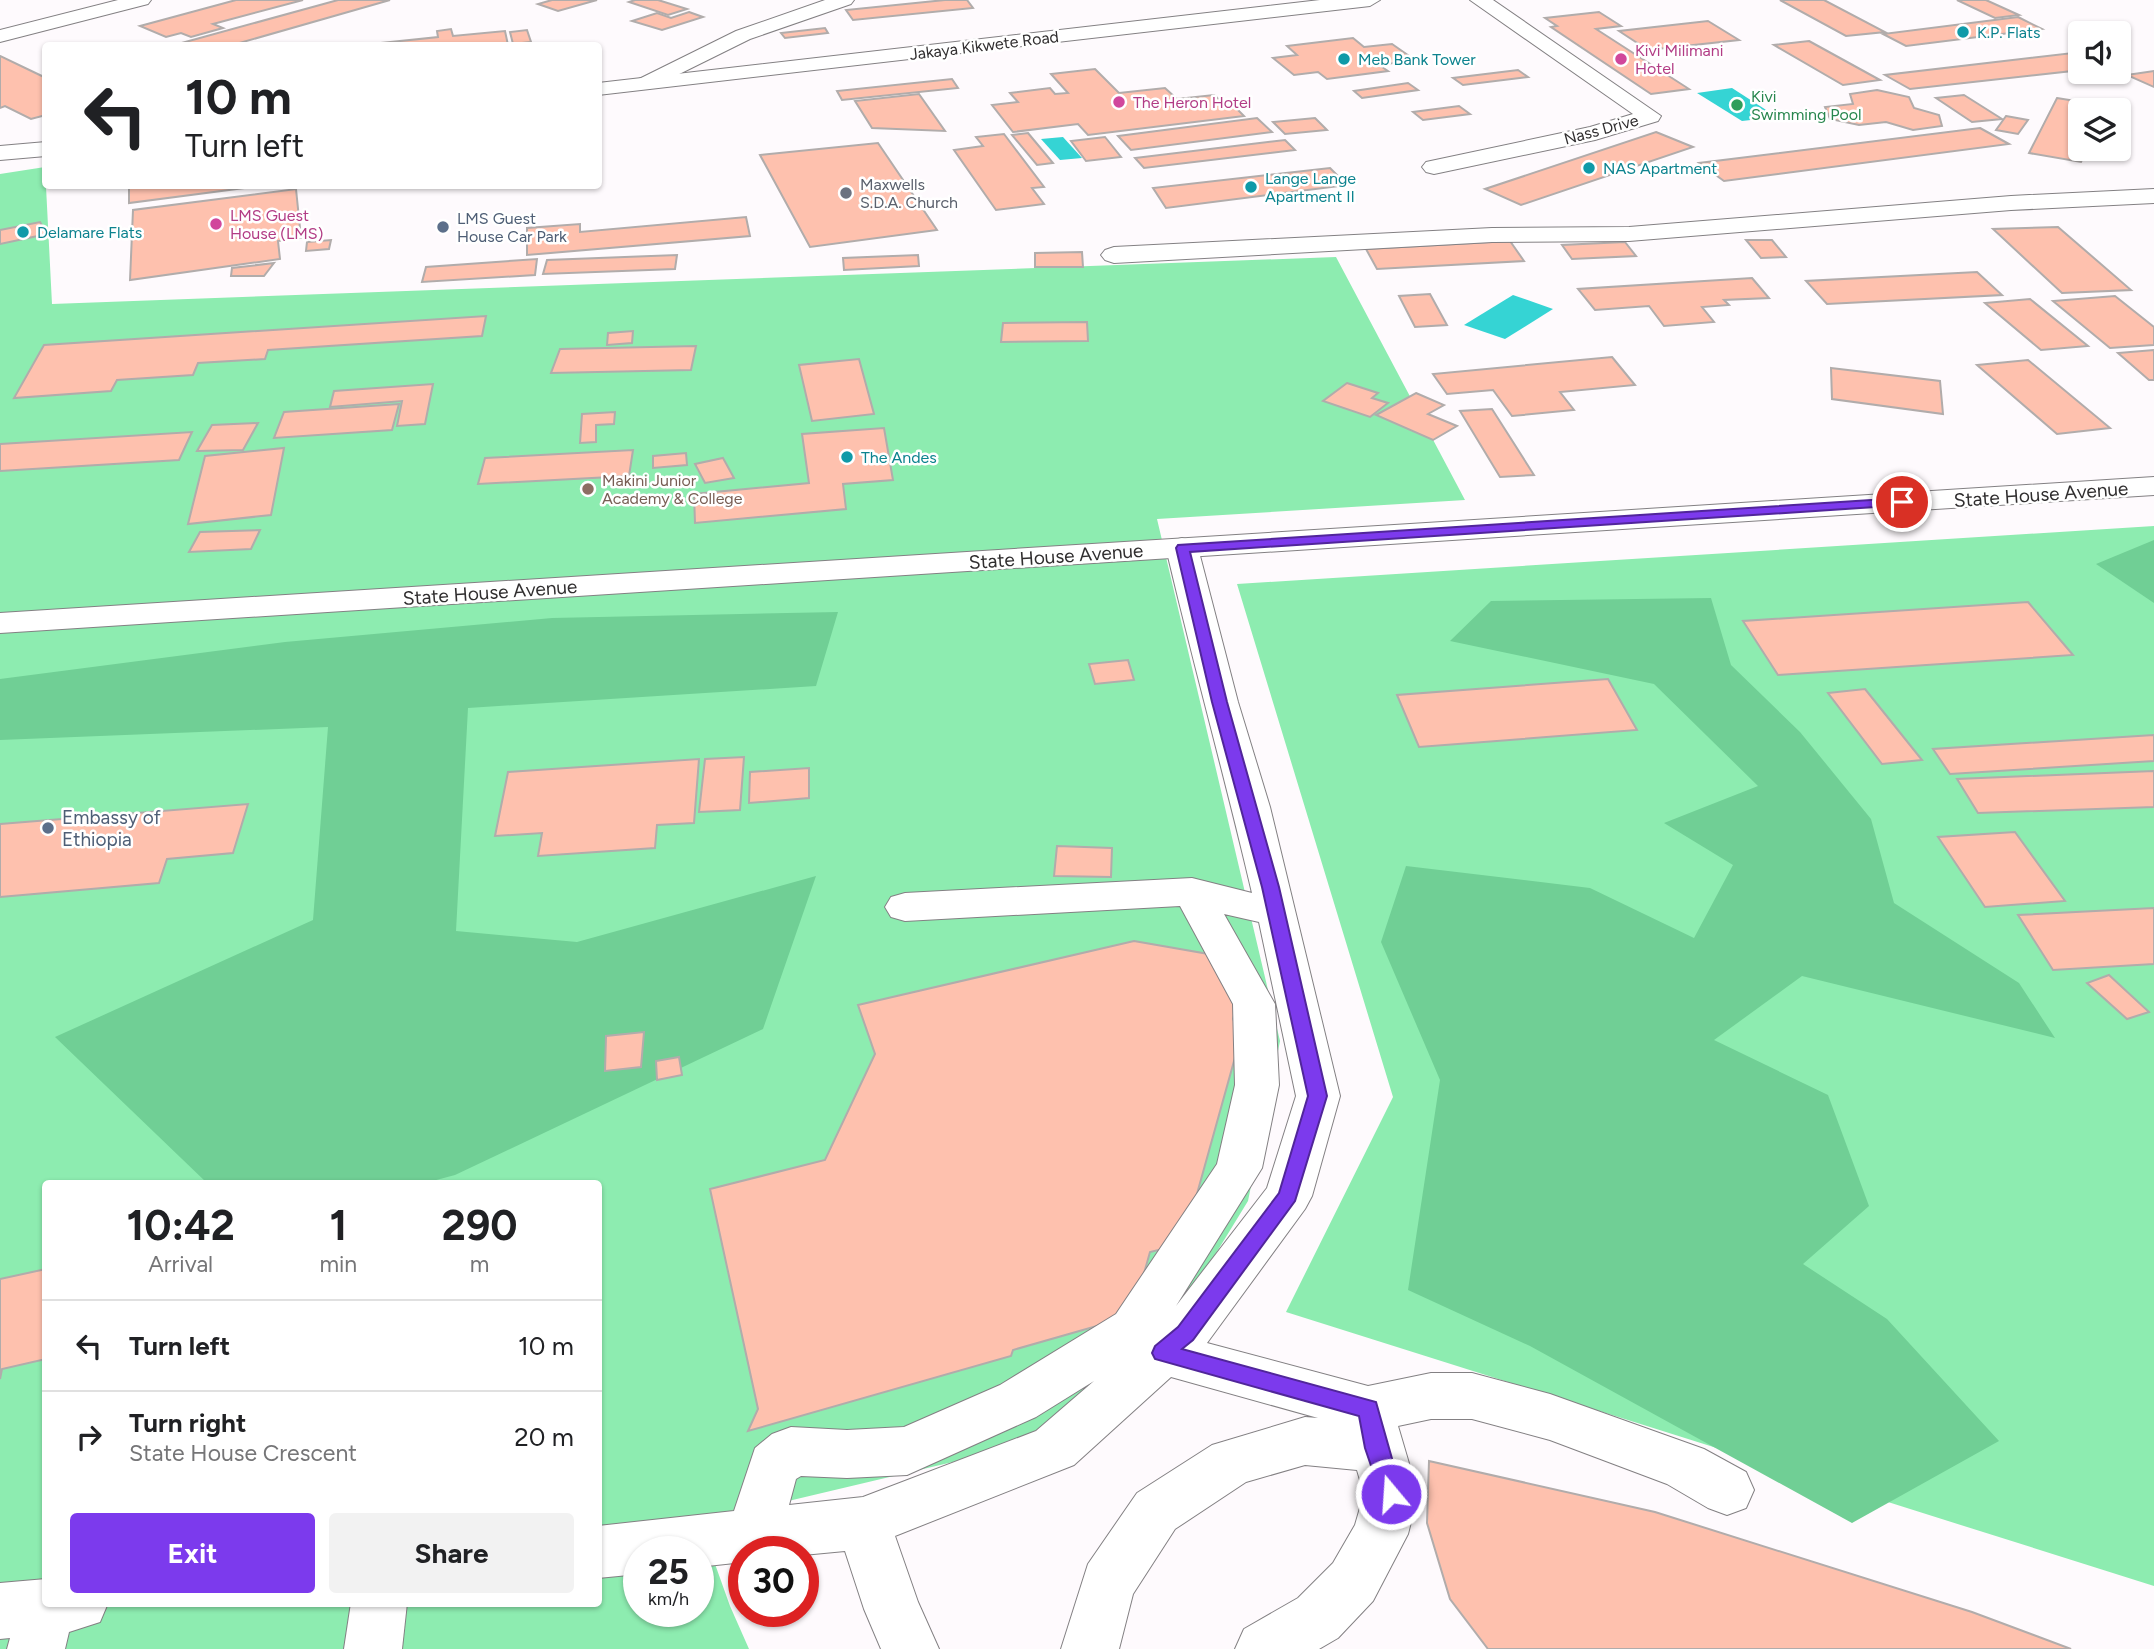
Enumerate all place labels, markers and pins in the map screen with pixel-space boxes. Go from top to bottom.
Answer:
place label: K.P. Flats [1977,23,2041,42]
marker: K.P. Flats [1955,24,1971,40]
place label: Kivi Milimani Hotel [1635,41,1723,78]
place label: Meb Bank Tower [1358,50,1476,69]
marker: Meb Bank Tower [1336,51,1352,67]
marker: Kivi Milimani Hotel [1613,51,1629,67]
place label: Kivi Swimming Pool [1751,87,1861,124]
place label: The Heron Hotel [1133,93,1251,112]
marker: The Heron Hotel [1111,94,1127,110]
marker: Kivi Swimming Pool [1729,97,1745,113]
place label: NAS Apartment [1603,159,1717,178]
marker: NAS Apartment [1581,160,1597,176]
place label: Lange Lange Apartment II [1265,169,1356,206]
place label: Maxwells S.D.A. Church [860,175,958,212]
marker: Lange Lange Apartment II [1243,179,1259,195]
marker: Maxwells S.D.A. Church [838,185,854,201]
place label: LMS Guest House (LMS) [230,206,323,243]
place label: LMS Guest House Car Park [457,209,567,246]
marker: LMS Guest House (LMS) [208,216,224,232]
marker: LMS Guest House Car Park [435,219,451,235]
place label: Delamare Flats [37,223,142,242]
marker: Delamare Flats [15,224,31,240]
place label: The Andes [861,448,937,467]
marker: The Andes [839,449,855,465]
place label: Makini Junior Academy & College [602,471,743,508]
pin [1872,472,1932,532]
marker: Makini Junior Academy & College [580,481,596,497]
place label: Embassy of Ethiopia [62,806,161,851]
marker: Embassy of Ethiopia [40,820,56,836]

